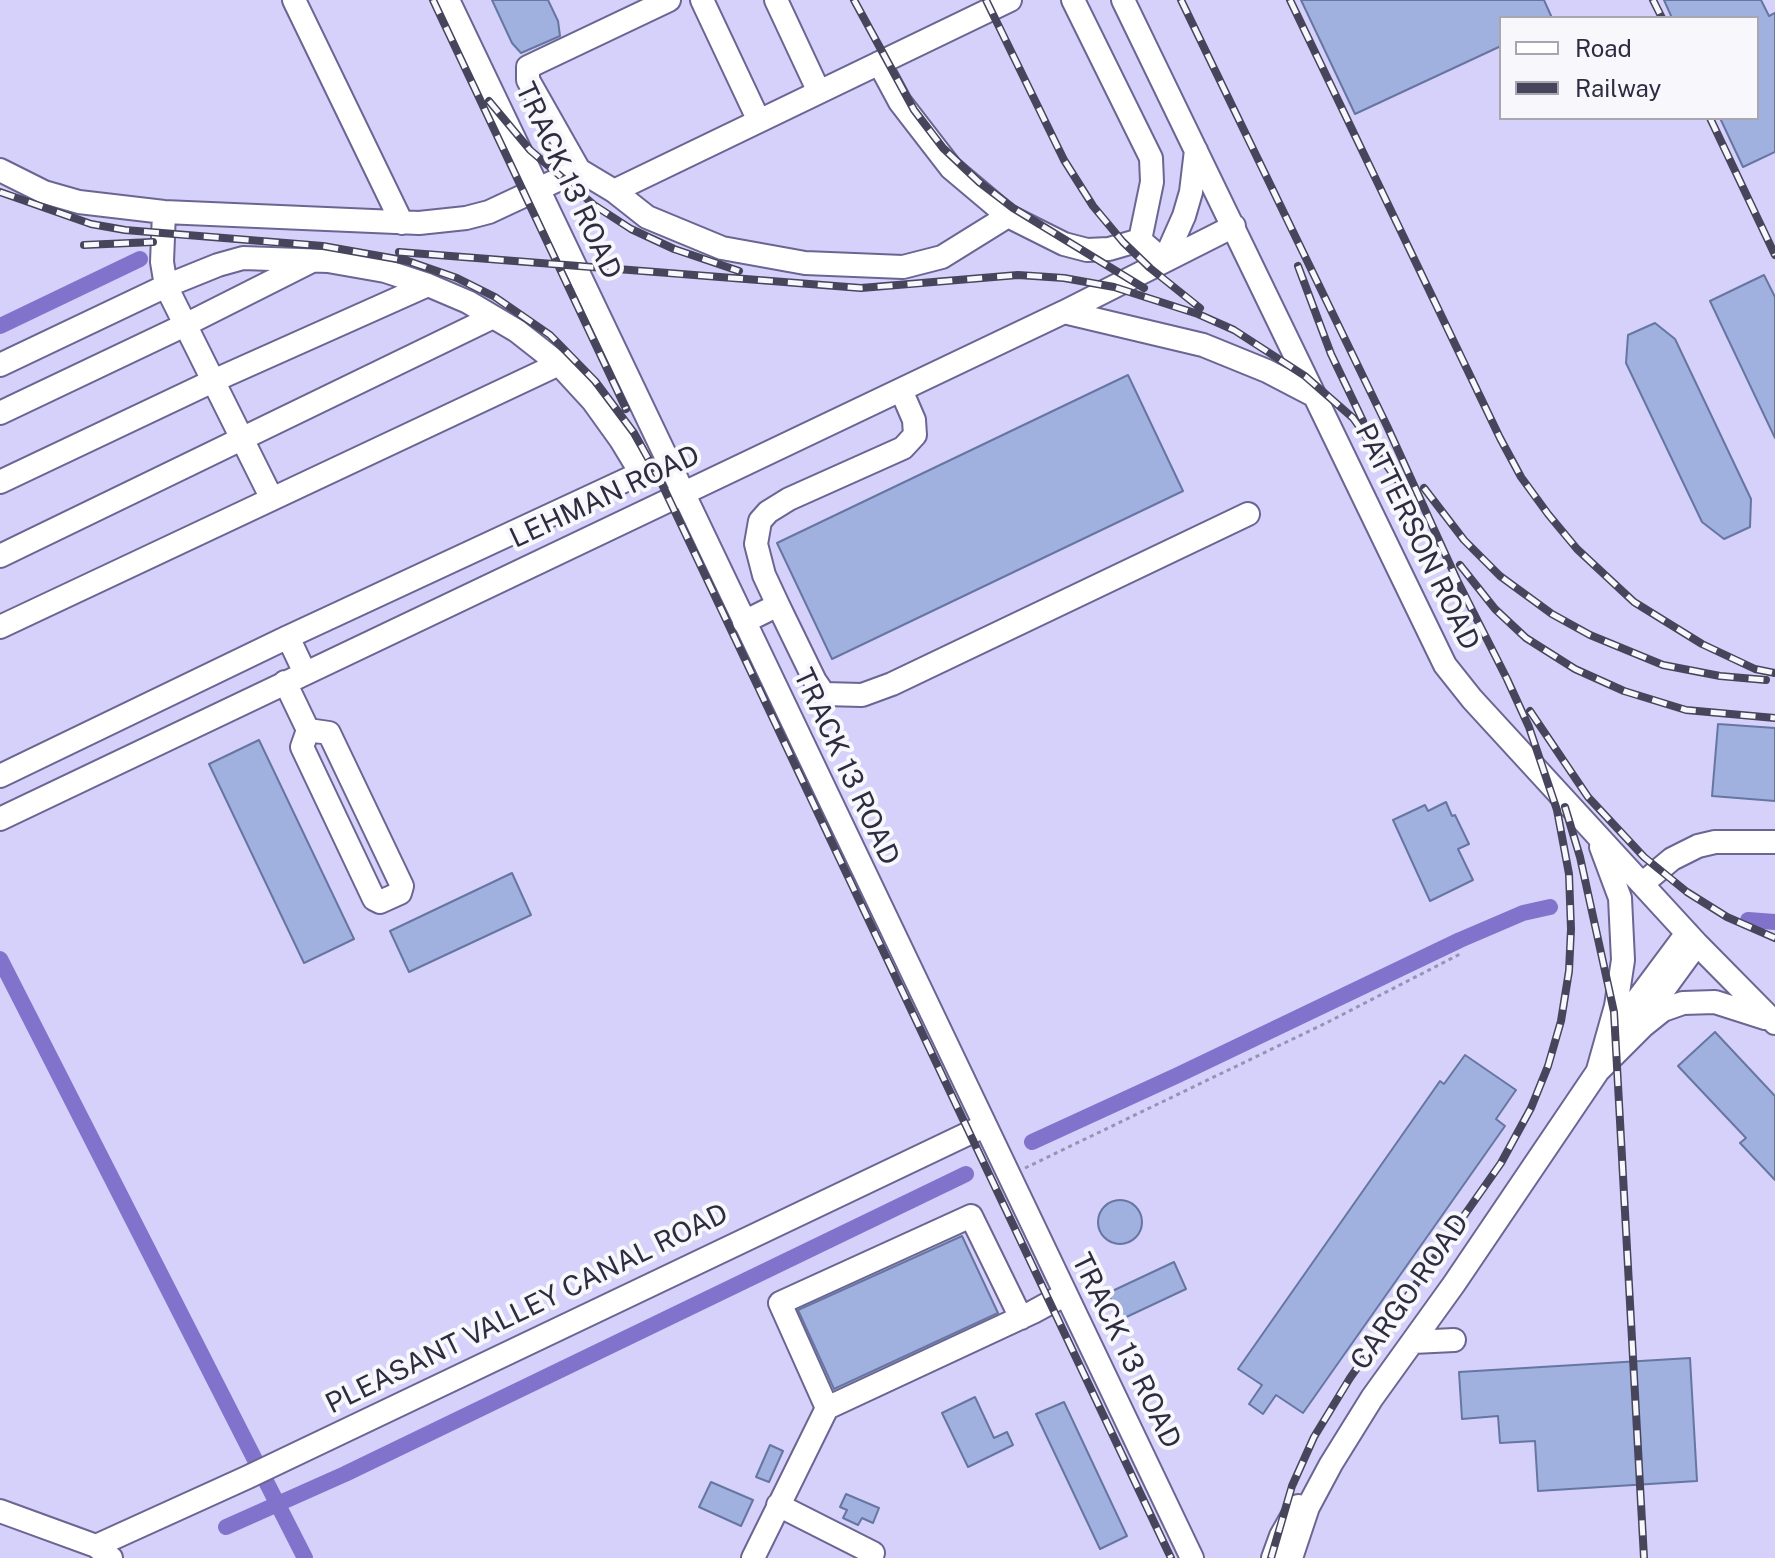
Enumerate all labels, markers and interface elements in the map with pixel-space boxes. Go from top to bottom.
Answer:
legend [1499,16,1759,120]
text: Road [1575,34,1632,62]
text: Railway [1575,74,1661,102]
street label: TRACK 13 ROAD [508,77,628,285]
street label: PATTERSON ROAD [1348,418,1486,656]
street label: LEHMAN ROAD [505,438,705,556]
street label: TRACK 13 ROAD [786,663,906,871]
street label: PLEASANT VALLEY CANAL ROAD [320,1197,734,1421]
street label: CARGO ROAD [1344,1207,1476,1377]
street label: TRACK 13 ROAD [1064,1248,1188,1454]

